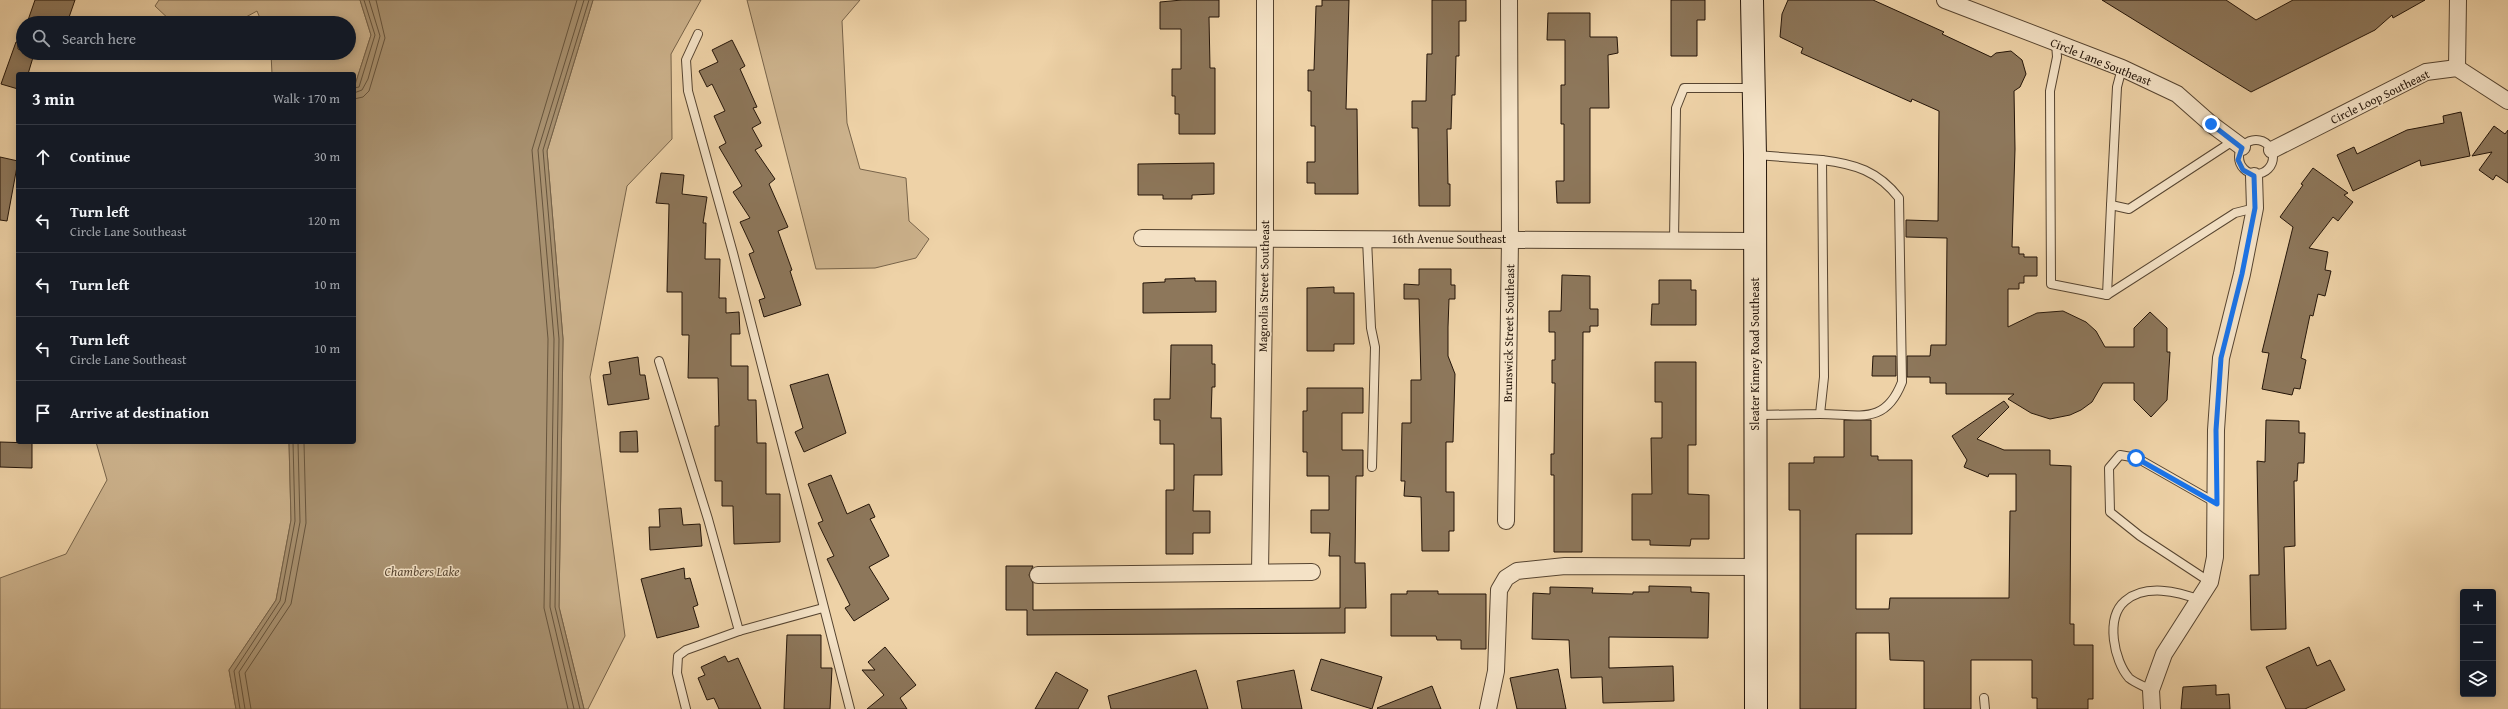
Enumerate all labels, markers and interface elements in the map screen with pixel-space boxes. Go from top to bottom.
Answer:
search box [16,16,356,60]
icon: search [30,27,52,49]
text: Search here [62,28,136,49]
street label: Circle Lane Southeast [2048,33,2155,90]
street label: Circle Loop Southeast [2327,65,2433,128]
text: 3 min [32,86,74,111]
text: Walk · 170 m [273,89,340,108]
route end [2202,115,2220,133]
icon: ahead [32,146,54,168]
text: Continue [70,146,131,167]
text: 30 m [314,147,340,166]
text: Turn left [70,201,129,222]
icon: left [32,210,54,232]
text: 120 m [308,211,340,230]
street label: Magnolia Street Southeast [1254,219,1273,352]
text: Circle Lane Southeast [70,222,187,241]
street label: 16th Avenue Southeast [1392,230,1507,247]
street label: Brunswick Street Southeast [1499,263,1518,402]
icon: left [32,274,54,296]
text: Turn left [70,274,129,295]
text: 10 m [314,275,340,294]
street label: Sleater Kinney Road Southeast [1746,276,1763,431]
text: Turn left [70,329,129,350]
icon: left [32,338,54,360]
text: 10 m [314,339,340,358]
text: Circle Lane Southeast [70,350,187,369]
icon: arrive [32,402,54,424]
text: Arrive at destination [70,402,209,423]
route start [2127,449,2145,467]
water label: Chambers Lake [384,562,460,581]
map controls [2460,589,2496,697]
button: + [2460,589,2496,625]
button: − [2460,625,2496,661]
button: layers [2460,661,2496,697]

